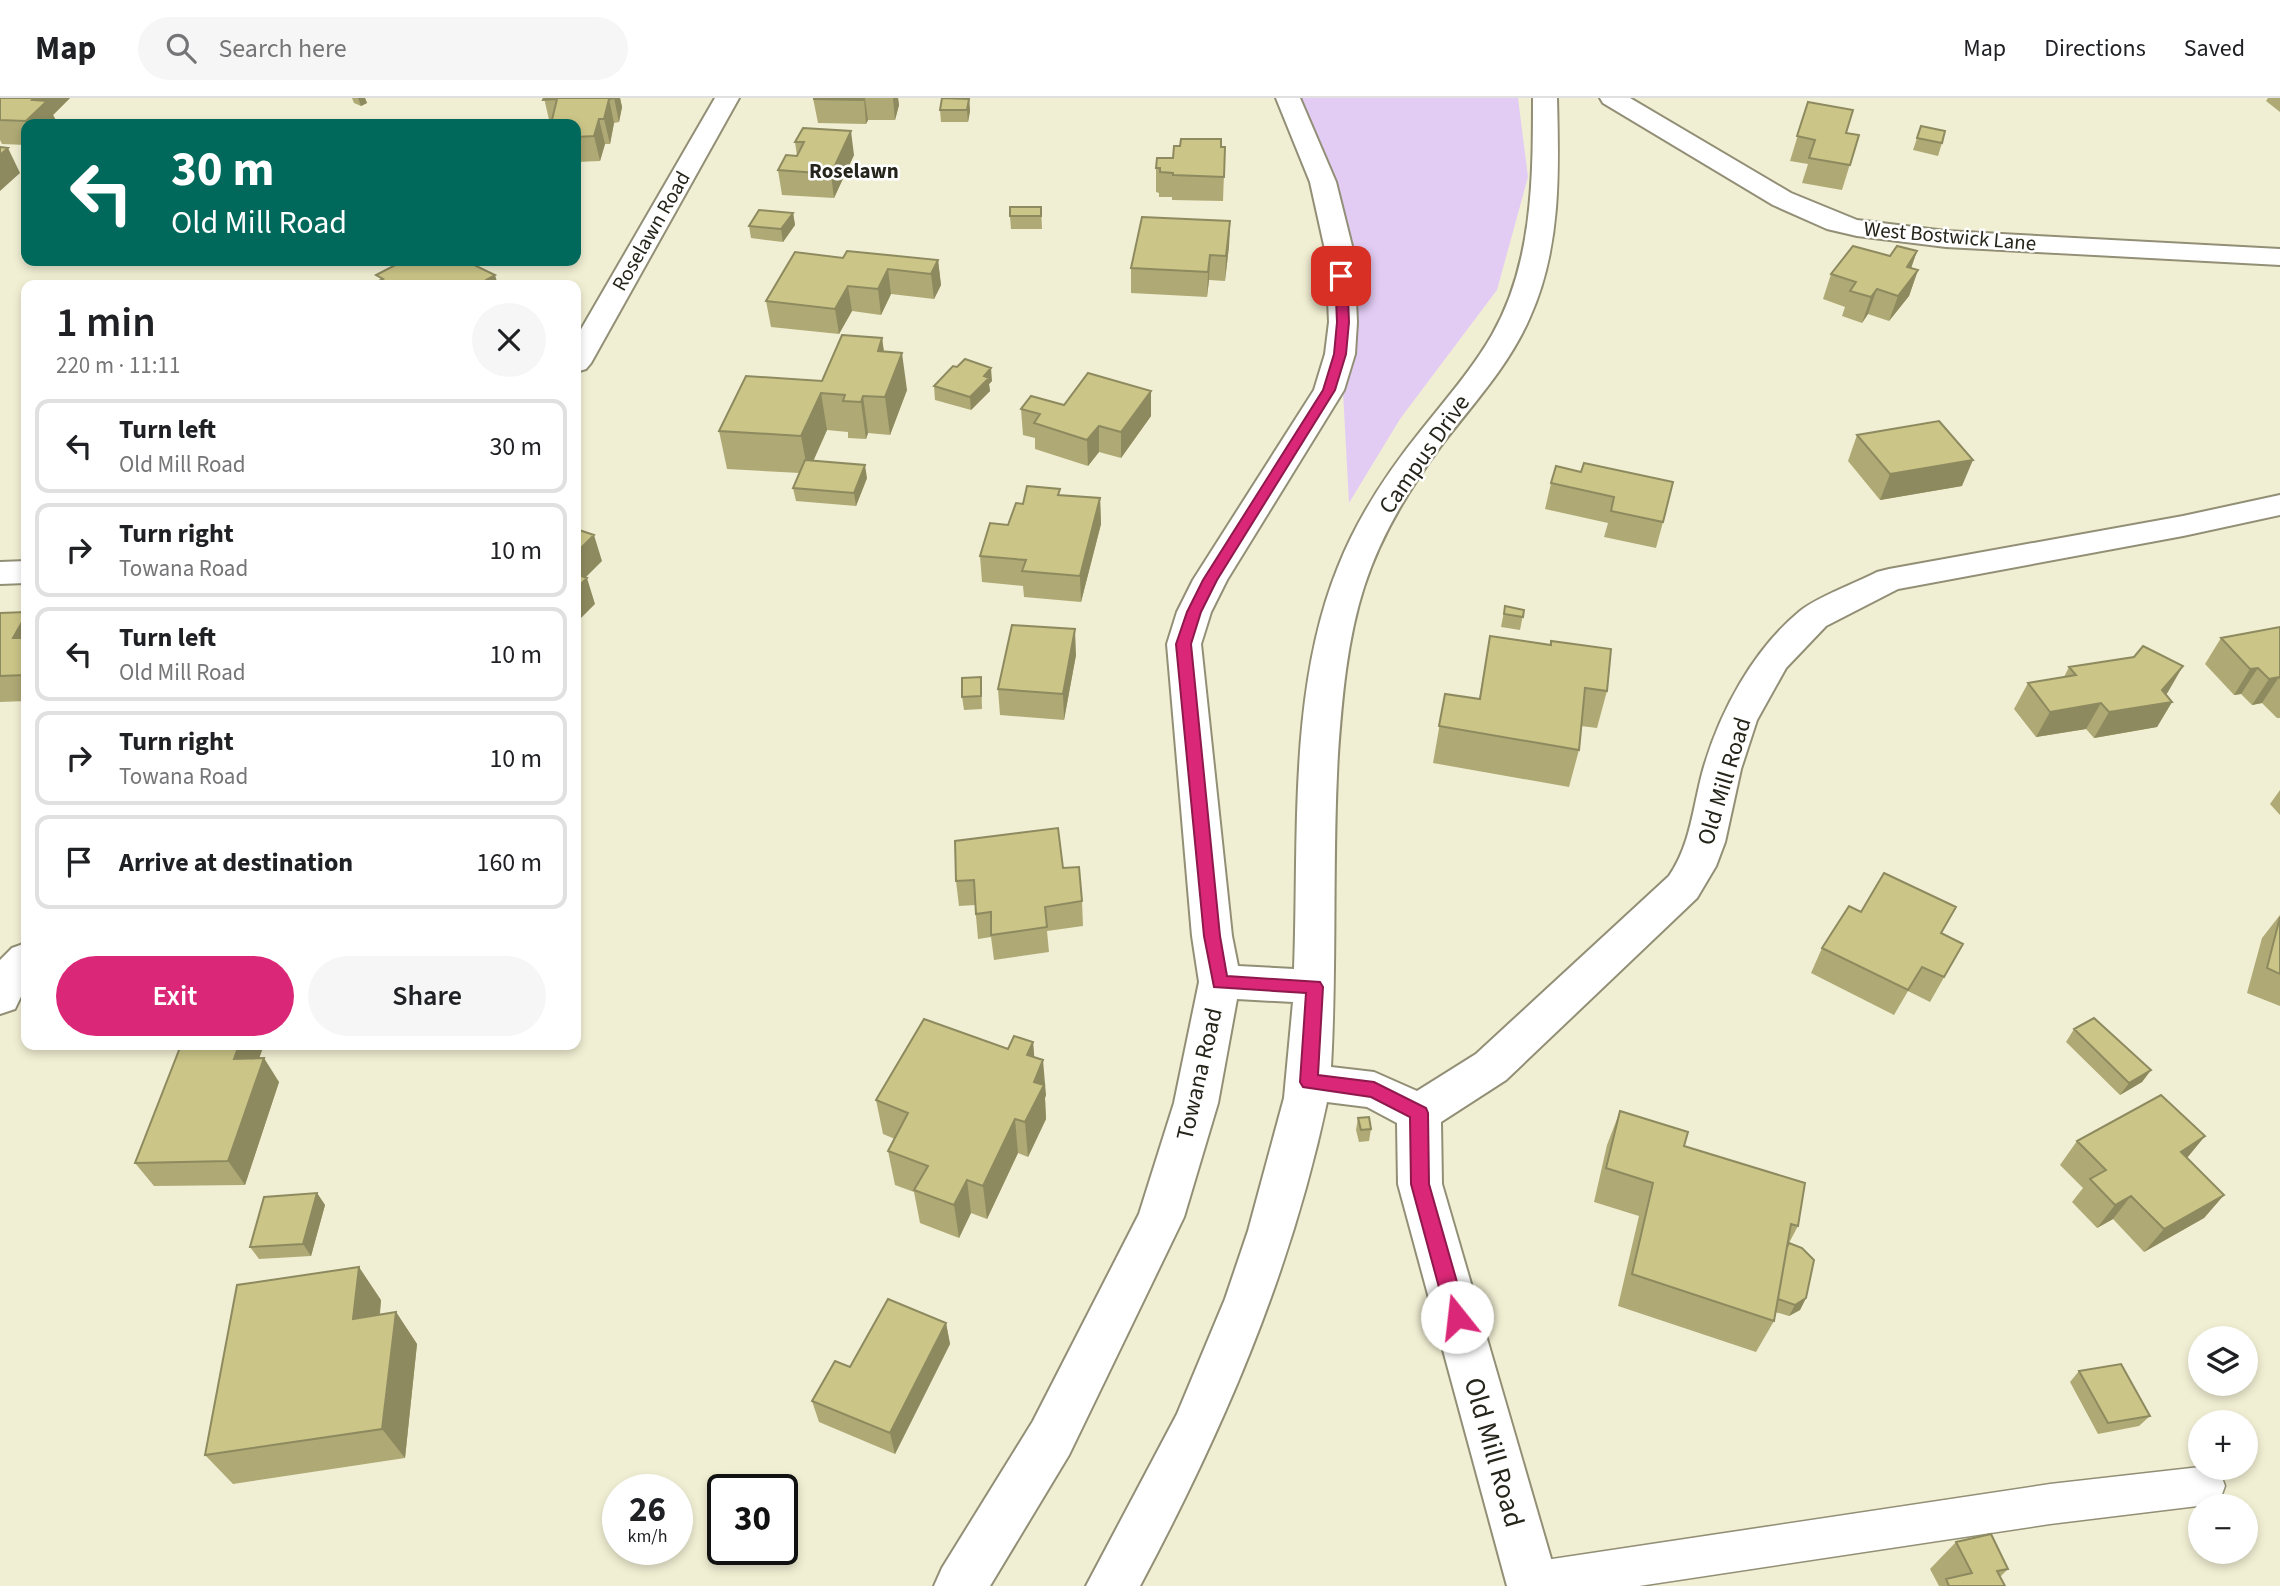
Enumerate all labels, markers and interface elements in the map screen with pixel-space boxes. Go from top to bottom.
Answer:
search box [138,17,628,80]
text: Map [35,25,96,72]
icon: search [162,29,200,67]
text: Search here [218,30,347,67]
text: Map [1963,31,2006,66]
text: Directions [2044,31,2146,66]
text: Saved [2184,31,2245,66]
text: 30 m [171,135,275,205]
icon: left [56,147,147,238]
district label: Roselawn [809,156,899,186]
street label: Roselawn Road [604,165,698,297]
text: Old Mill Road [171,200,347,246]
street label: West Bostwick Lane [1863,214,2037,258]
pin [1311,246,1371,306]
icon: arrive [1322,257,1360,295]
text: 1 min [56,293,156,353]
button: close [472,303,546,377]
text: 220 m · 11:11 [56,349,180,382]
street label: Campus Drive [1370,387,1479,521]
text: Turn left [119,411,216,448]
icon: left [60,427,98,465]
text: 30 m [489,428,542,465]
text: Old Mill Road [119,448,246,481]
text: Turn right [119,515,234,552]
icon: right [60,531,98,569]
text: 10 m [489,532,542,569]
text: Towana Road [119,552,248,585]
text: Turn left [119,619,216,656]
icon: left [60,635,98,673]
text: 10 m [489,636,542,673]
text: Old Mill Road [119,656,246,689]
street label: Old Mill Road [1688,713,1761,849]
text: Turn right [119,723,234,760]
icon: right [60,739,98,777]
text: 10 m [489,740,542,777]
text: Towana Road [119,760,248,793]
icon: arrive [60,843,98,881]
text: Arrive at destination [119,844,353,881]
text: 160 m [476,844,542,881]
button: Exit [56,956,294,1036]
button: Share [308,956,546,1036]
street label: Towana Road [1167,1004,1232,1144]
position arrow [1420,1280,1494,1354]
map controls [2188,1326,2258,1564]
button: layers [2188,1326,2258,1396]
street label: Old Mill Road [1454,1373,1535,1532]
button: + [2188,1410,2258,1480]
speed limit sign: 30 [707,1474,798,1565]
text: 26 [629,1485,666,1535]
button: − [2188,1494,2258,1564]
text: km/h [628,1524,667,1549]

